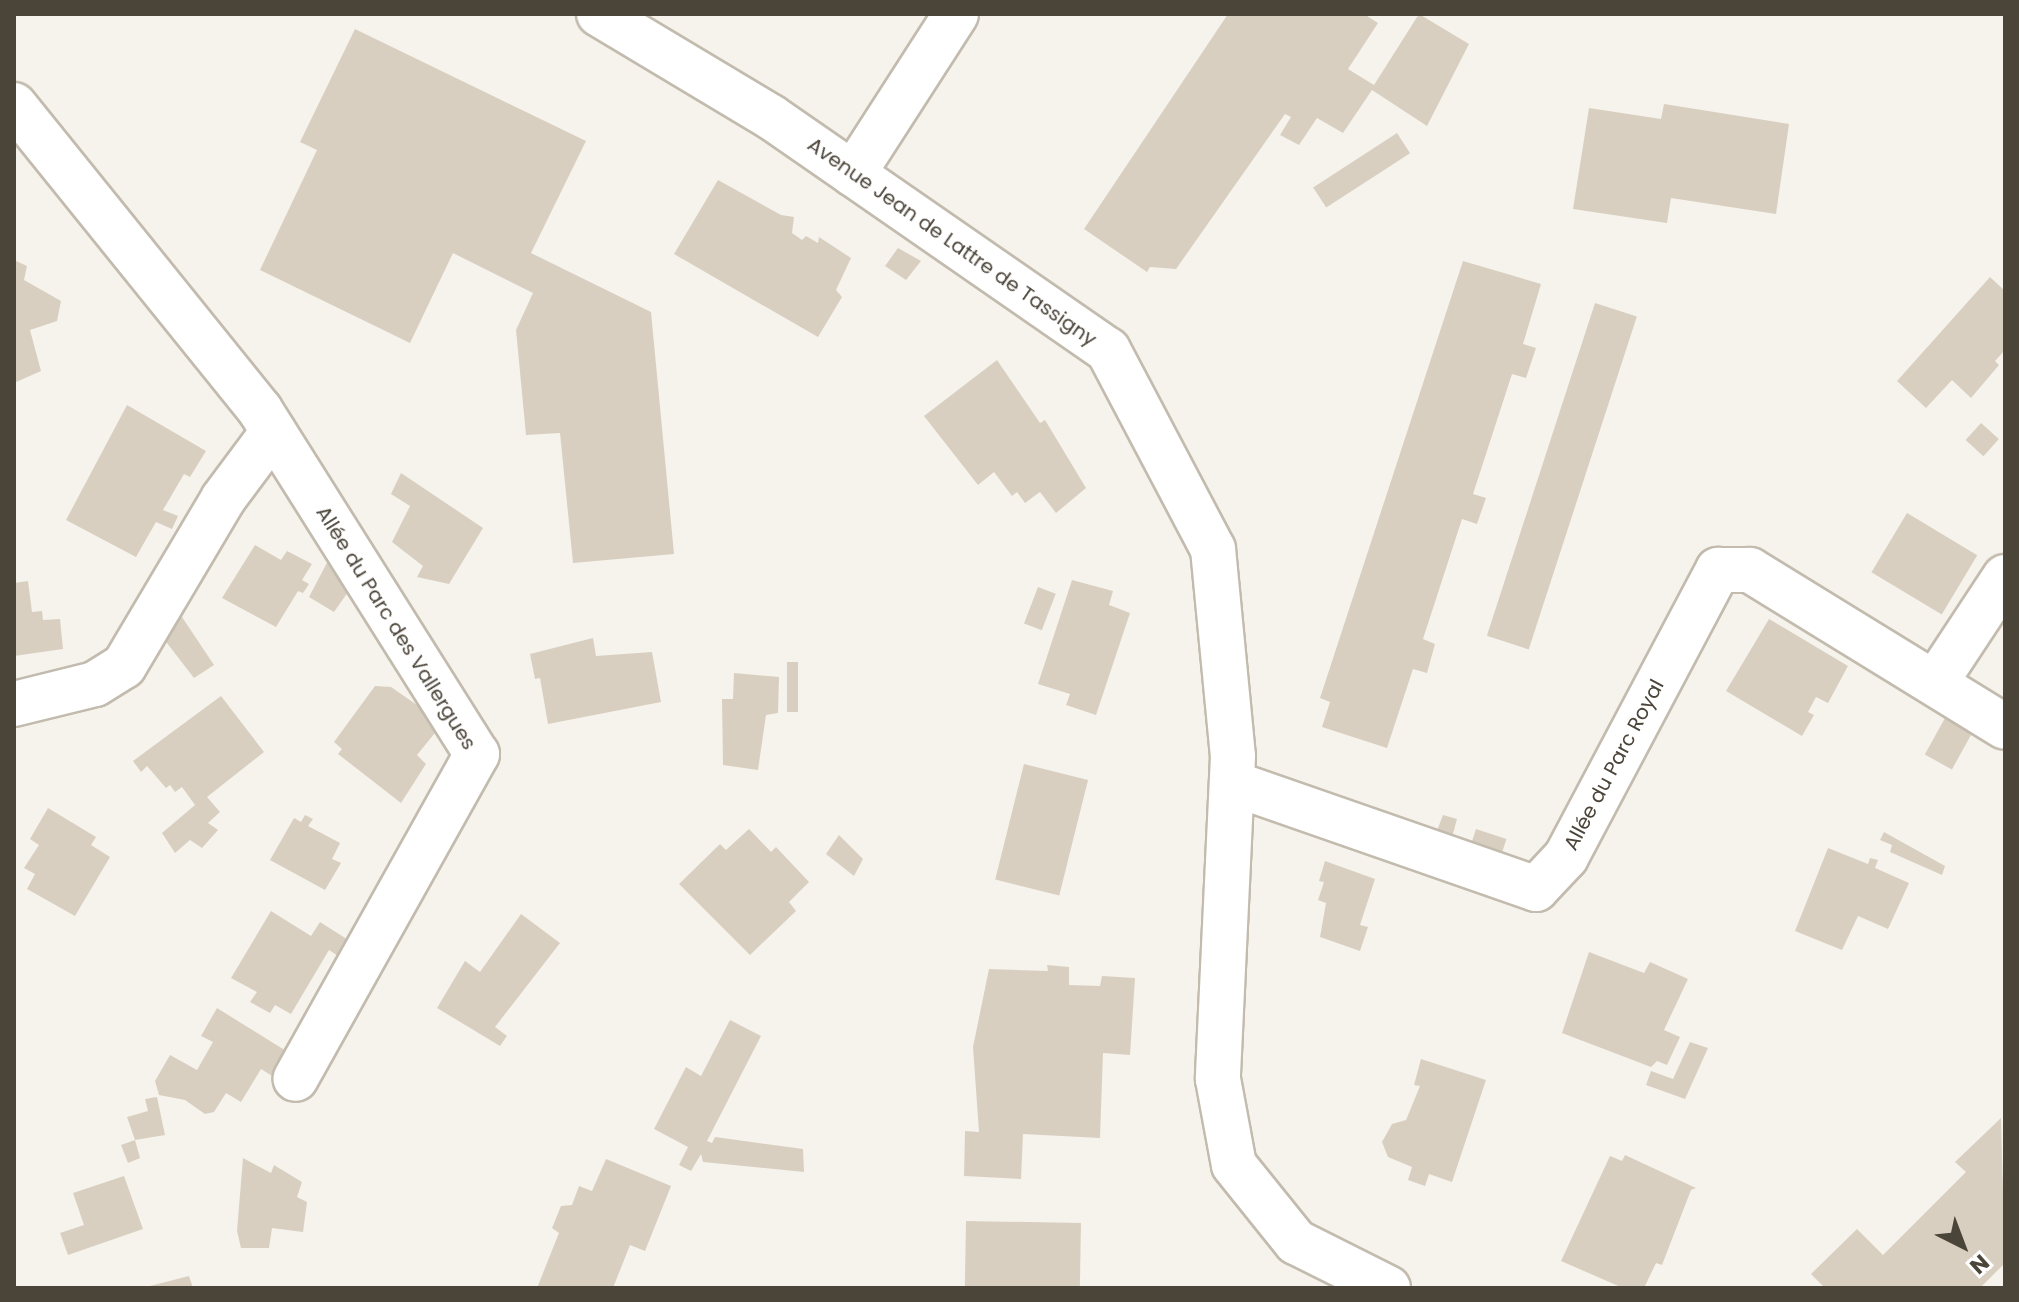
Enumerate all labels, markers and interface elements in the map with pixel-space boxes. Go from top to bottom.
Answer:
street label: Avenue Jean de Lattre de Tassigny [803,133,1101,351]
street label: Allée du Parc des Vallergues [311,502,481,754]
street label: Allée du Parc Royal [1559,676,1669,854]
north arrow [1923,1206,2003,1286]
text: N [1963,1247,1996,1281]

